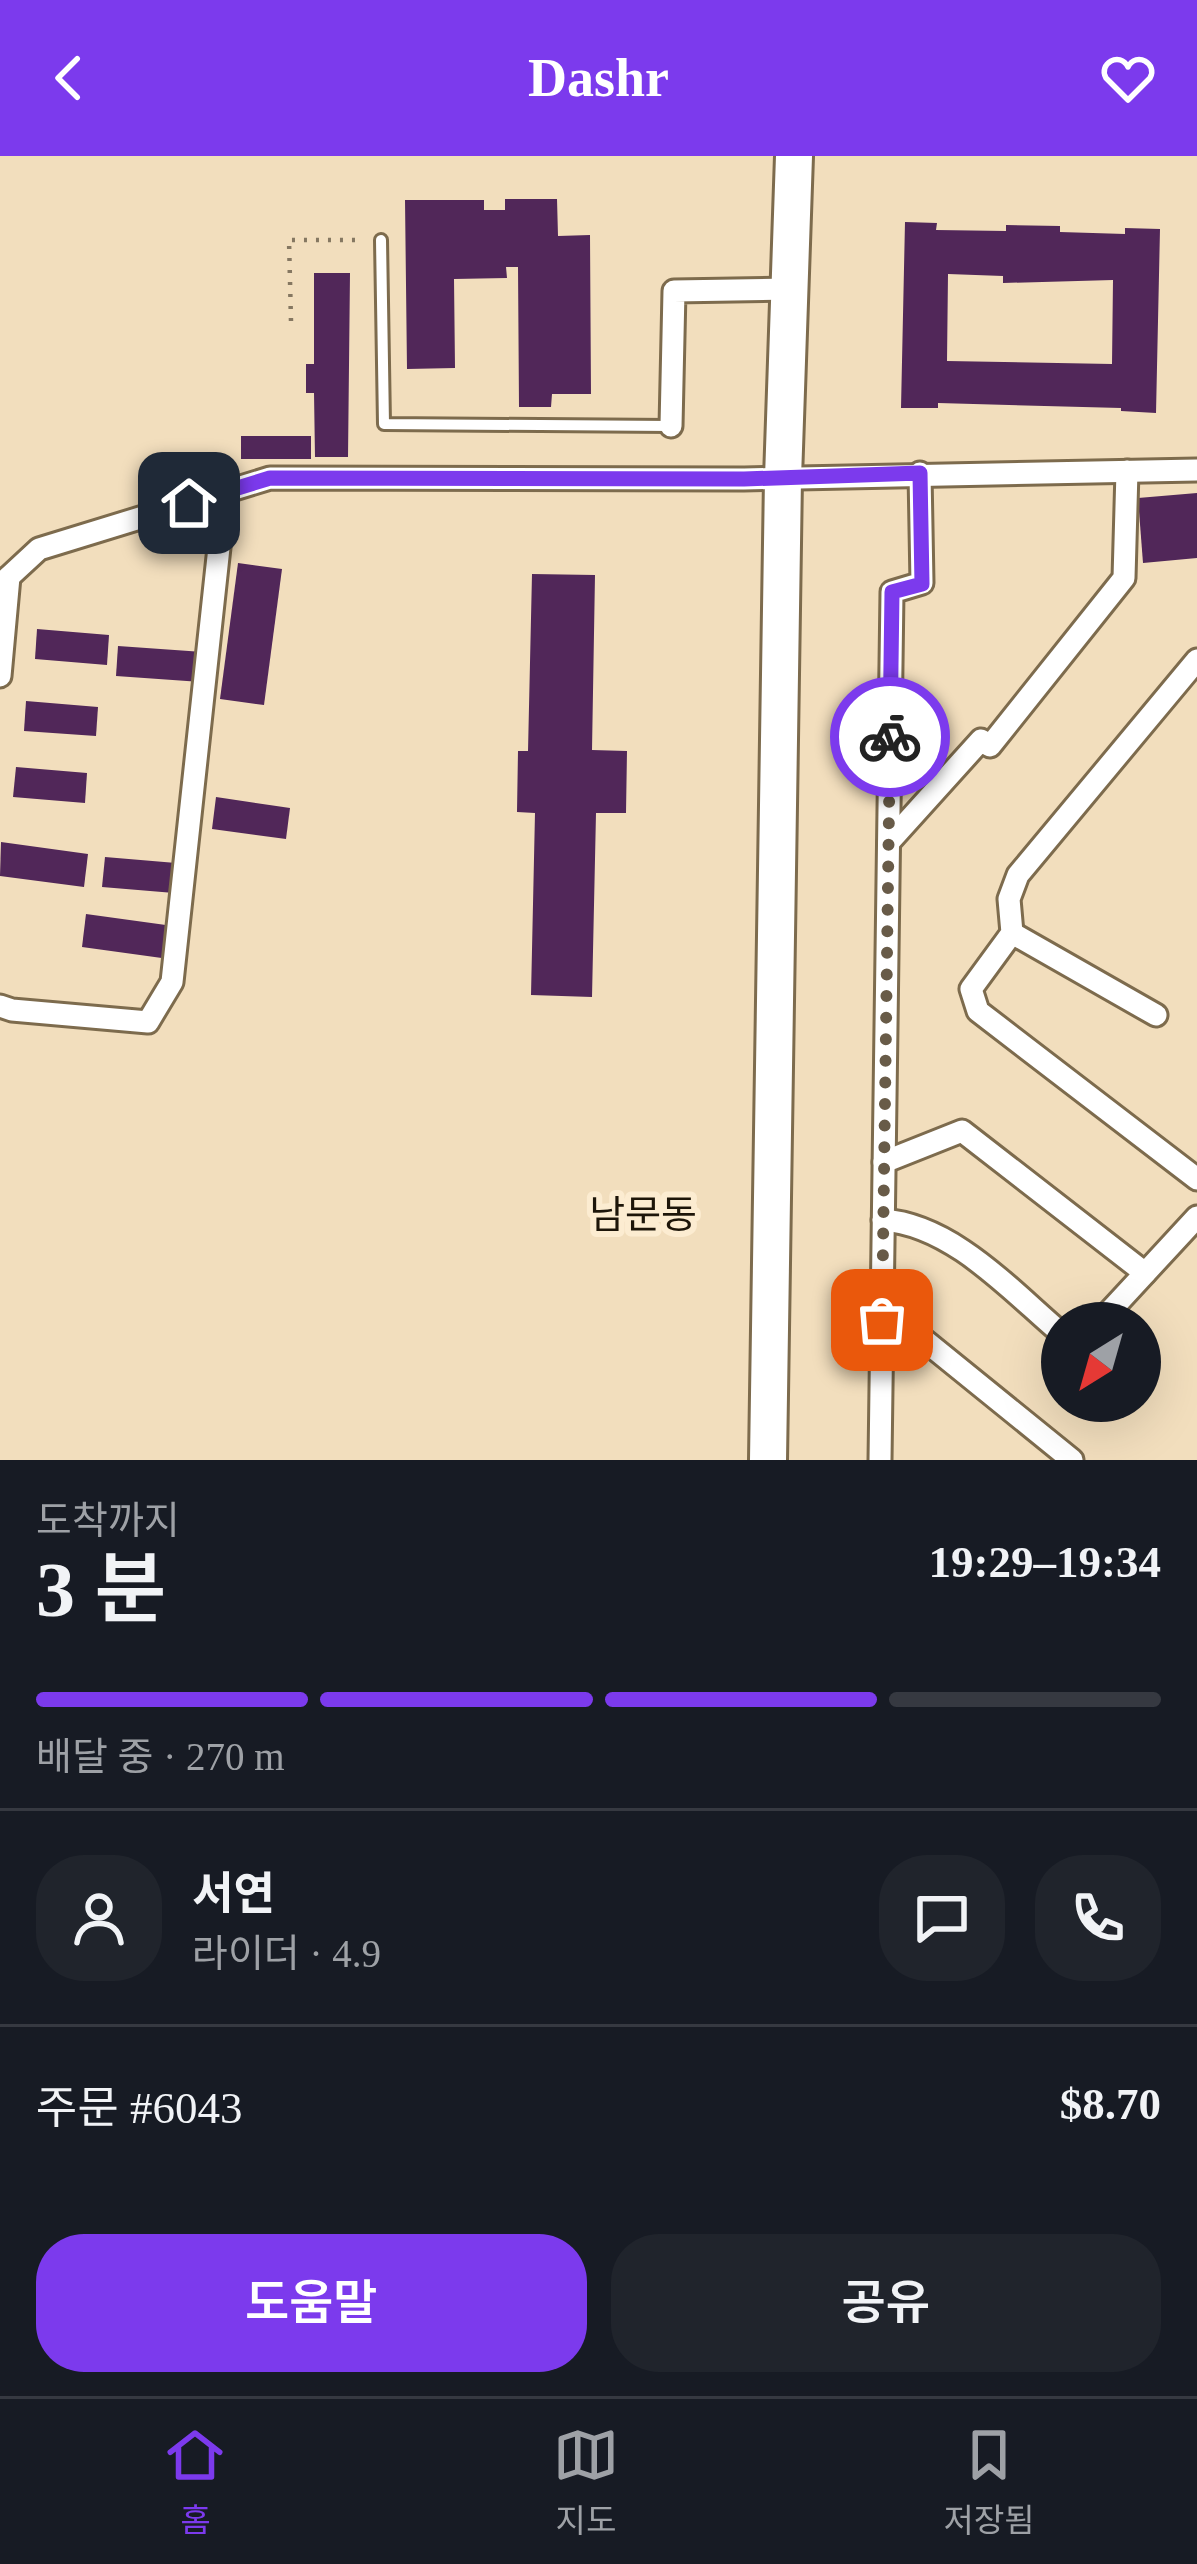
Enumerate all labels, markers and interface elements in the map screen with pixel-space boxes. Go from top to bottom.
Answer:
icon: back [36,45,102,111]
icon: heart [1095,45,1161,111]
text: Dashr [528,48,669,108]
pin [138,452,240,554]
icon: home [156,470,222,536]
courier [830,677,950,797]
icon: bike [857,704,923,770]
district label: 남문동 [589,1193,697,1236]
pin [831,1269,933,1371]
icon: bag [849,1287,915,1353]
north arrow [1041,1302,1161,1422]
map controls [1041,1302,1161,1422]
text: 도착까지 [36,1499,180,1542]
text: 19:29–19:34 [929,1537,1161,1587]
text: 3 분 [36,1546,166,1633]
text: 배달 중 · 270 m [36,1735,284,1778]
button: person [36,1855,162,1981]
button: chat [879,1855,1005,1981]
button: phone [1035,1855,1161,1981]
text: 서연 [192,1869,275,1919]
text: 라이더 · 4.9 [192,1932,381,1975]
text: $8.70 [1060,2079,1161,2129]
text: 주문 #6043 [36,2083,243,2133]
button: 도움말 [36,2234,587,2372]
button: 공유 [611,2234,1161,2372]
tab: 홈 [162,2422,228,2542]
tab: 지도 [553,2422,619,2542]
tab: 저장됨 [944,2422,1035,2542]

